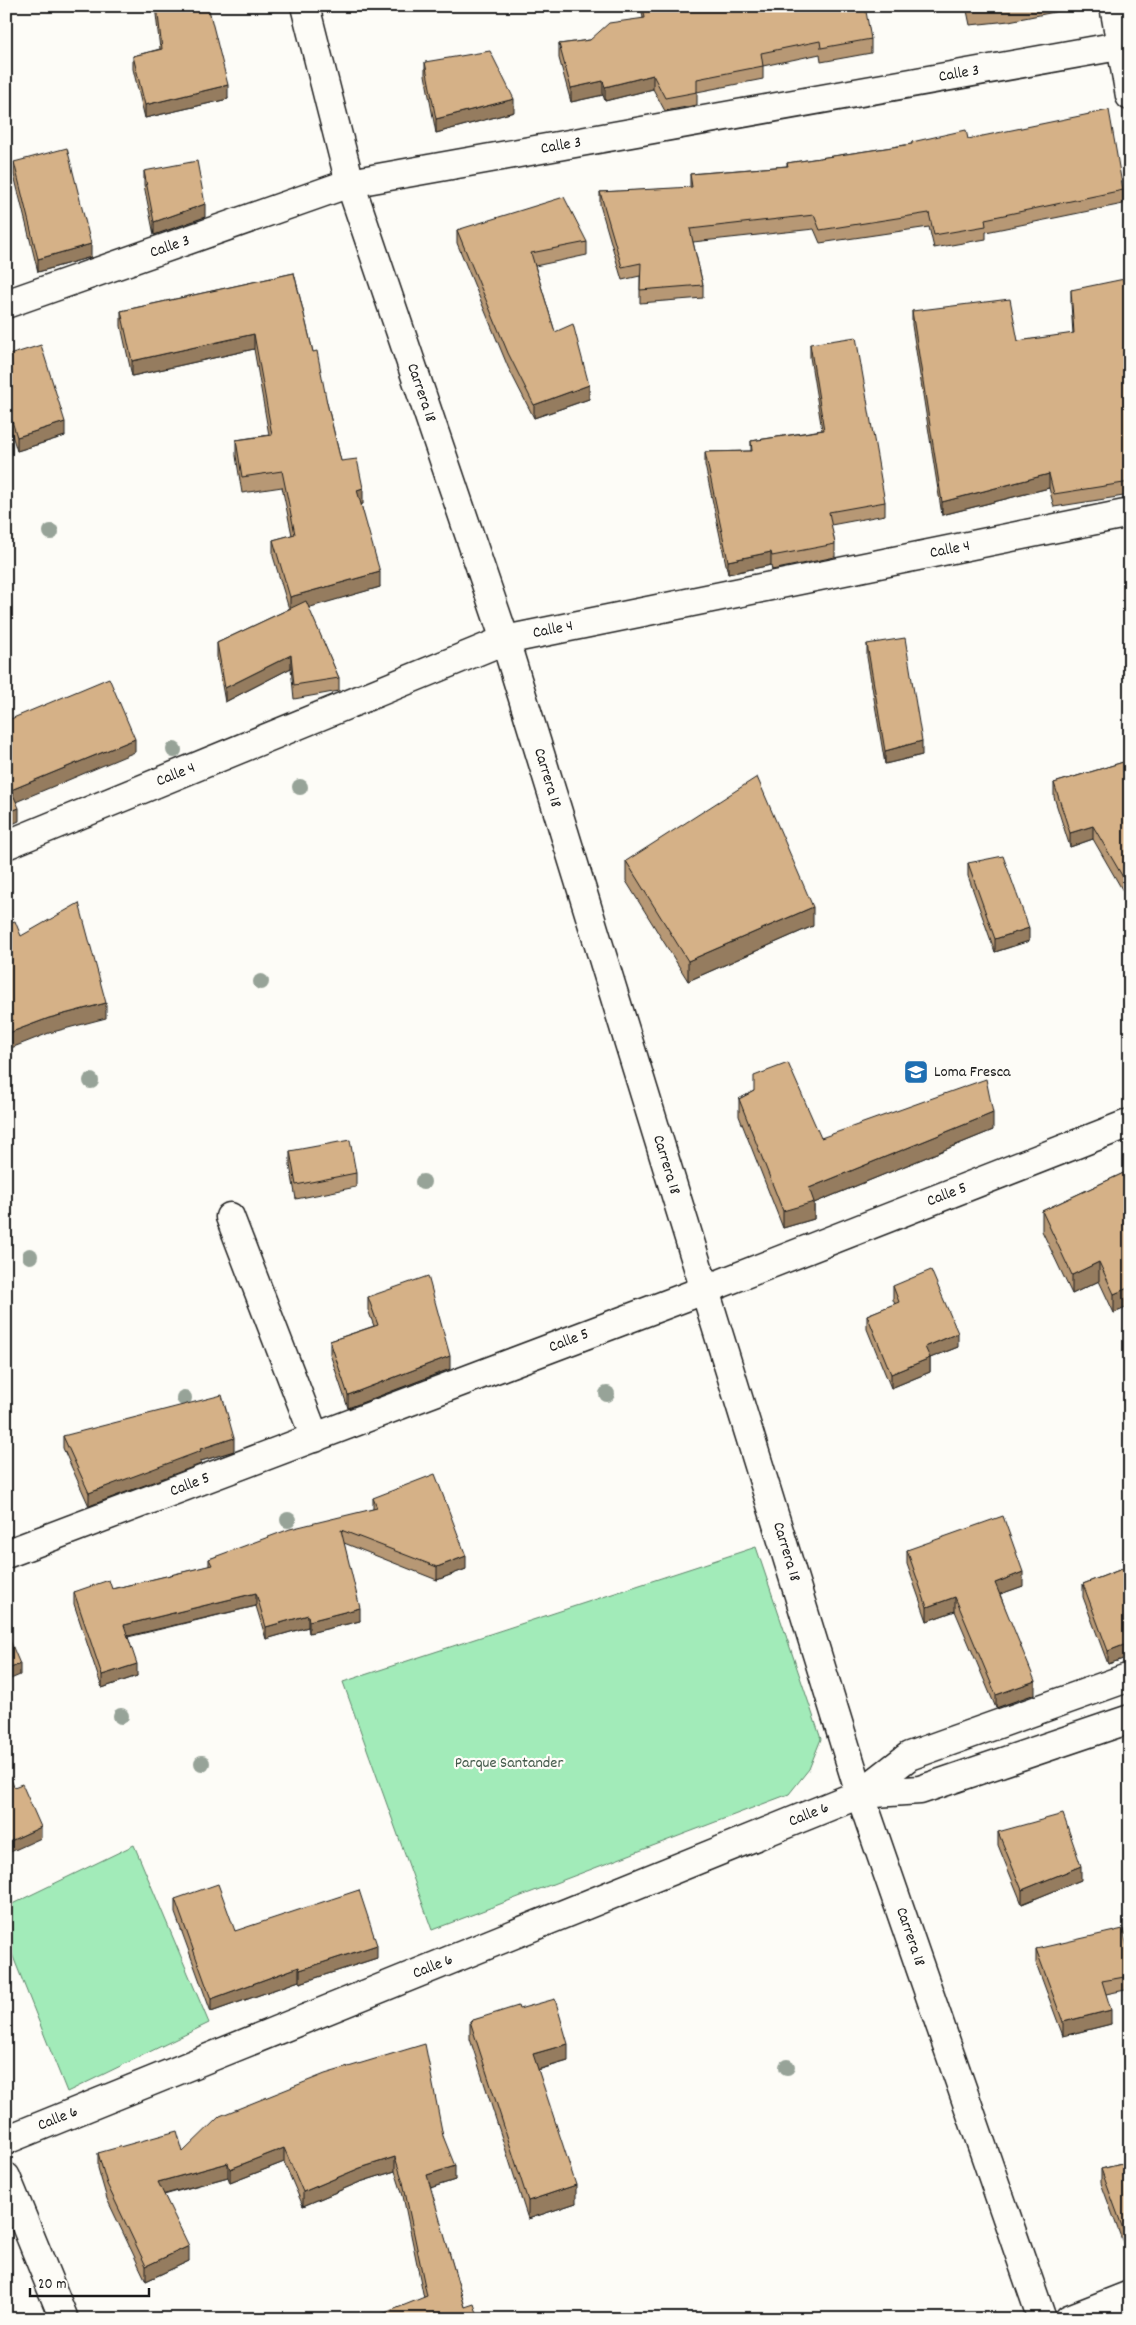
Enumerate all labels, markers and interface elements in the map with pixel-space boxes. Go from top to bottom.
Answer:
street label: Calle 3 [937,59,981,89]
street label: Calle 3 [539,131,583,161]
street label: Calle 3 [147,229,193,265]
street label: Carrera 18 [400,360,442,426]
street label: Calle 4 [928,535,972,565]
street label: Calle 4 [531,615,575,645]
street label: Carrera 18 [527,745,567,811]
street label: Calle 4 [153,757,199,793]
school or university icon: Loma Fresca [903,1059,929,1085]
place label: Loma Fresca [934,1061,1011,1084]
street label: Carrera 18 [646,1132,686,1198]
street label: Calle 5 [924,1177,970,1213]
street label: Calle 5 [546,1323,592,1359]
street label: Calle 5 [167,1467,213,1503]
street label: Carrera 18 [766,1519,806,1585]
park label: Parque Santander [455,1752,563,1775]
street label: Calle 6 [785,1796,833,1833]
street label: Carrera 18 [889,1904,931,1970]
street label: Calle 6 [409,1948,457,1985]
street label: Calle 6 [34,2100,82,2137]
scale bar [30,2265,149,2297]
text: 20 m [38,2274,66,2296]

